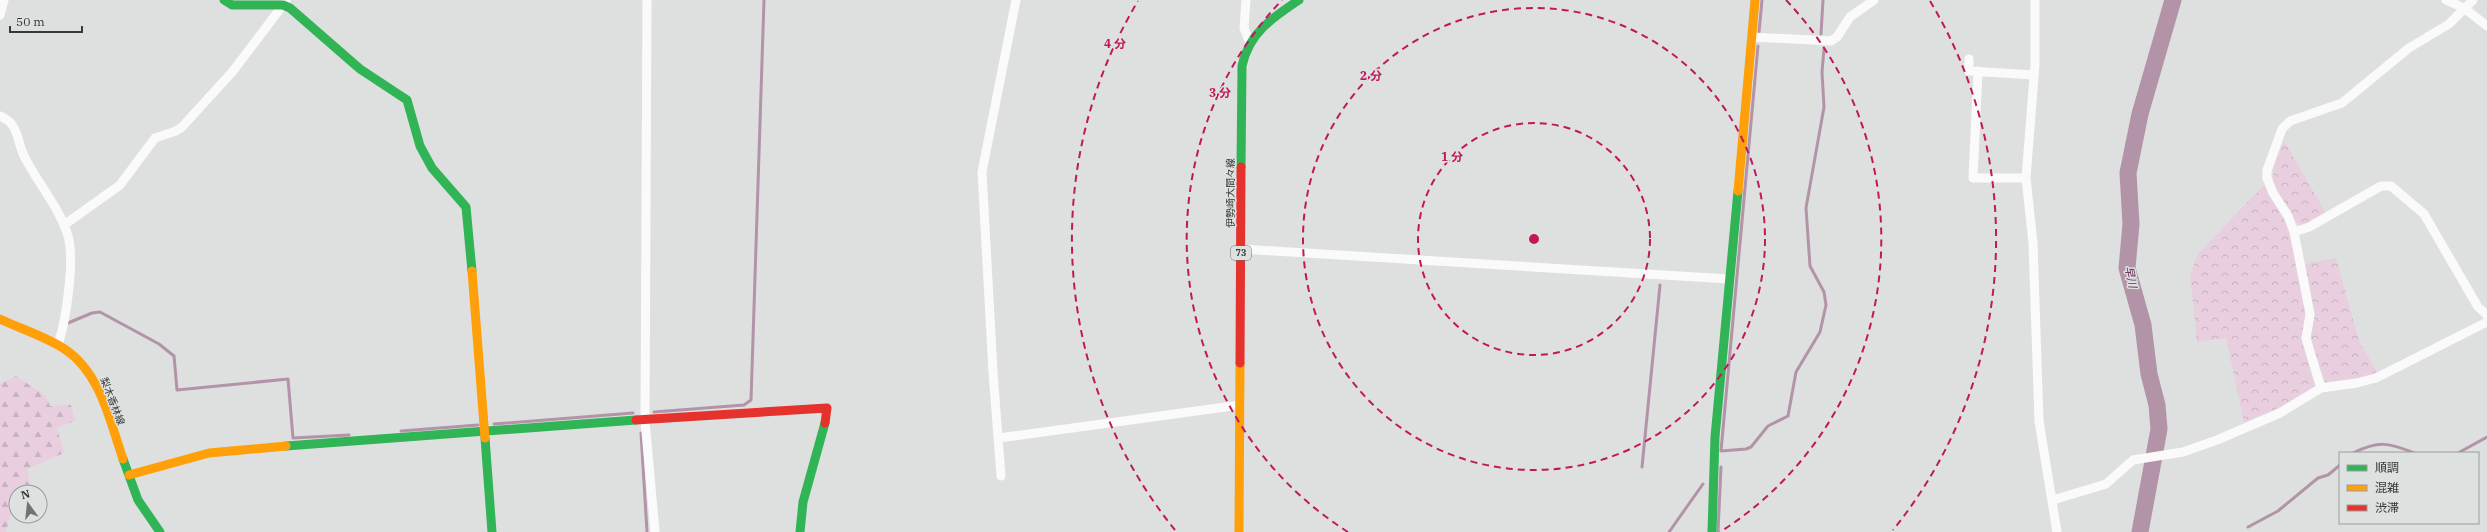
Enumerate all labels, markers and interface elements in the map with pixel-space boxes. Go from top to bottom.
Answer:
scale bar [10,8,82,34]
text: 50 m [16,14,45,29]
text: 4 分 [1104,36,1126,51]
text: 2 分 [1360,68,1382,83]
text: 3 分 [1209,85,1231,100]
text: 1 分 [1441,149,1463,164]
street label: 伊勢崎大間々線 [1224,158,1237,228]
centre of rings [1527,232,1541,246]
road number: 73 [1231,246,1251,260]
water label: 早川 [2122,265,2140,290]
street label: 梨木香林線 [98,376,128,427]
legend [2339,452,2479,524]
text: 順調 [2375,460,2399,475]
text: 混雑 [2375,480,2399,495]
north arrow [8,484,48,524]
text: N [19,486,32,502]
text: 渋滞 [2375,500,2399,515]

